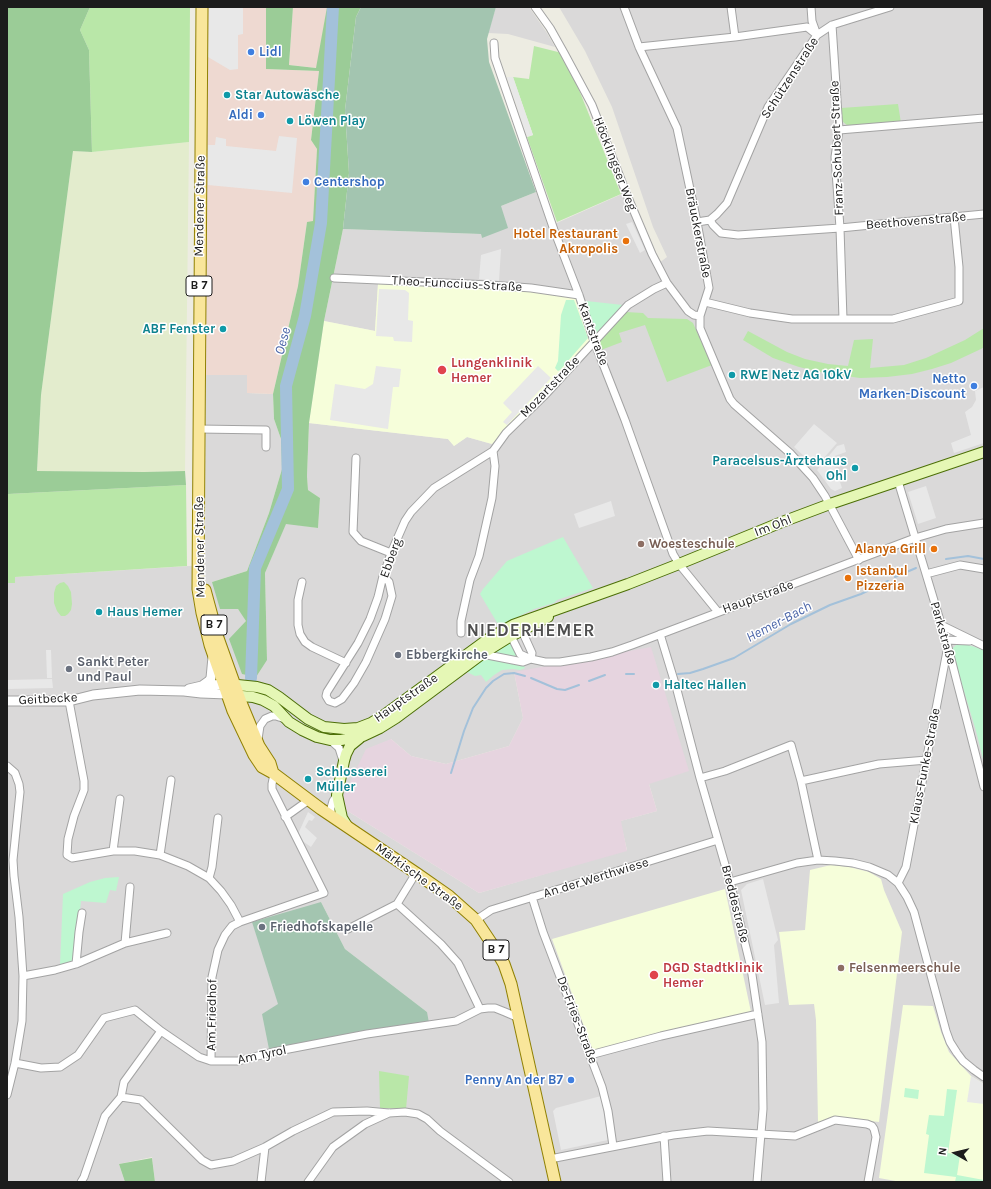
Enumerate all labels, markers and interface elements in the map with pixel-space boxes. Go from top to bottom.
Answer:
street label: Schützenstraße [758,34,822,122]
place label: Lidl [259,44,282,60]
marker: Lidl [246,47,256,57]
street label: Franz-Schubert-Straße [827,80,847,216]
place label: Star Autowäsche [235,87,339,103]
marker: Star Autowäsche [222,90,232,100]
place label: Aldi [229,107,253,123]
marker: Aldi [256,110,266,120]
place label: Löwen Play [298,113,366,129]
street label: Höcklingser Weg [590,115,640,213]
marker: Löwen Play [285,116,295,126]
street label: Mendener Straße [191,155,209,257]
place label: Centershop [314,174,385,190]
marker: Centershop [301,177,311,187]
street label: Bräuckerstraße [682,187,714,279]
street label: Beethovenstraße [865,209,967,233]
place label: Hotel Restaurant Akropolis [513,226,618,257]
marker: Hotel Restaurant Akropolis [621,236,631,246]
street label: Theo-Funccius-Straße [391,273,523,295]
road number: B 7 [186,276,212,296]
street label: Kantstraße [574,300,612,368]
place label: ABF Fenster [142,321,215,337]
marker: ABF Fenster [218,324,228,334]
water label: Oese [271,325,295,357]
street label: Mozartstraße [517,353,583,421]
place label: Lungenklinik Hemer [451,355,532,386]
marker: Lungenklinik Hemer [436,364,448,376]
place label: RWE Netz AG 10kV [740,367,851,383]
marker: RWE Netz AG 10kV [727,370,737,380]
place label: Netto Marken-Discount [859,371,966,402]
marker: Netto Marken-Discount [969,381,979,391]
place label: Paracelsus-Ärztehaus Ohl [712,453,847,484]
marker: Paracelsus-Ärztehaus Ohl [850,463,860,473]
street label: Mendener Straße [191,496,209,598]
street label: Im Ohl [752,512,794,540]
street label: Ebberg [377,536,405,580]
place label: Woesteschule [649,536,735,552]
marker: Woesteschule [636,539,646,549]
place label: Alanya Grill [855,541,926,557]
marker: Alanya Grill [929,544,939,554]
place label: Istanbul Pizzeria [856,563,908,594]
marker: Istanbul Pizzeria [843,573,853,583]
street label: Hauptstraße [720,577,796,617]
water label: Hemer-Bach [744,598,814,646]
street label: Parkstraße [927,600,959,666]
place label: Haus Hemer [107,604,182,620]
marker: Haus Hemer [94,607,104,617]
road number: B 7 [201,615,227,635]
district label: NIEDERHEMER [467,621,595,641]
place label: Ebbergkirche [406,647,488,663]
marker: Ebbergkirche [393,650,403,660]
place label: Sankt Peter und Paul [77,654,149,685]
marker: Sankt Peter und Paul [64,664,74,674]
street label: Hauptstraße [371,670,441,726]
place label: Haltec Hallen [664,677,747,693]
marker: Haltec Hallen [651,680,661,690]
street label: Geitbecke [18,690,78,708]
street label: Klaus-Funke-Straße [906,707,944,825]
place label: Schlosserei Müller [316,764,387,795]
marker: Schlosserei Müller [303,774,313,784]
street label: Märkische Straße [372,840,466,914]
street label: An der Werthwiese [541,855,651,901]
street label: Breddestraße [718,863,752,945]
place label: Friedhofskapelle [270,919,373,935]
marker: Friedhofskapelle [257,922,267,932]
road number: B 7 [483,940,509,960]
place label: DGD Stadtklinik Hemer [663,960,763,991]
place label: Felsenmeerschule [849,960,960,976]
marker: Felsenmeerschule [836,963,846,973]
marker: DGD Stadtklinik Hemer [648,969,660,981]
street label: De-Fries-Straße [553,974,601,1066]
street label: Am Friedhof [204,979,220,1051]
street label: Am Tyrol [236,1042,288,1068]
place label: Penny An der B7 [465,1072,563,1088]
marker: Penny An der B7 [566,1075,576,1085]
north arrow [935,1133,975,1173]
text: N [936,1146,950,1156]

